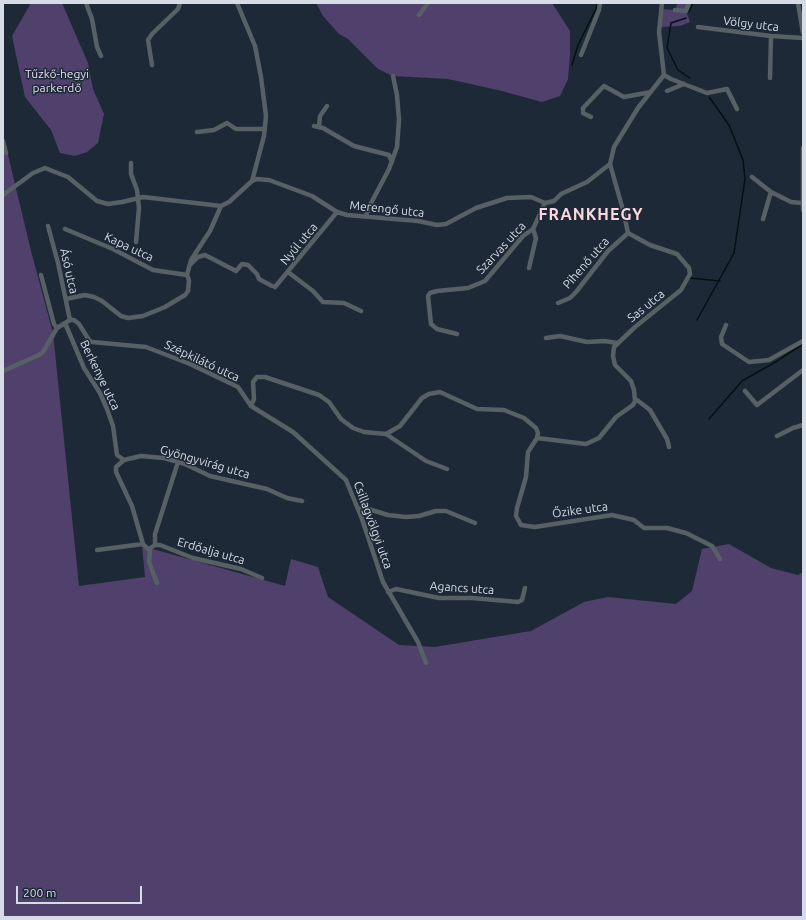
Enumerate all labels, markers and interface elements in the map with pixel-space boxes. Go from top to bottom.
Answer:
street label: Völgy utca [722,13,780,35]
park label: Tűzkő-hegyi parkerdő [25,67,89,95]
street label: Merengő utca [349,198,425,220]
district label: FRANKHEGY [539,205,643,225]
street label: Szarvas utca [473,219,529,277]
street label: Nyúl utca [277,220,321,268]
street label: Kapa utca [102,229,156,265]
street label: Pihenő utca [560,234,612,292]
street label: Ásó utca [57,247,81,295]
street label: Sas utca [624,287,668,325]
street label: Szépkilátó utca [162,337,242,385]
street label: Berkenye utca [77,338,123,412]
street label: Gyöngyvirág utca [158,442,252,482]
street label: Csillagvölgyi utca [350,479,396,571]
street label: Őzike utca [551,499,609,521]
street label: Erdőalja utca [176,534,246,568]
street label: Agancs utca [429,579,495,597]
scale bar [18,878,144,904]
text: 200 m [23,886,56,899]

